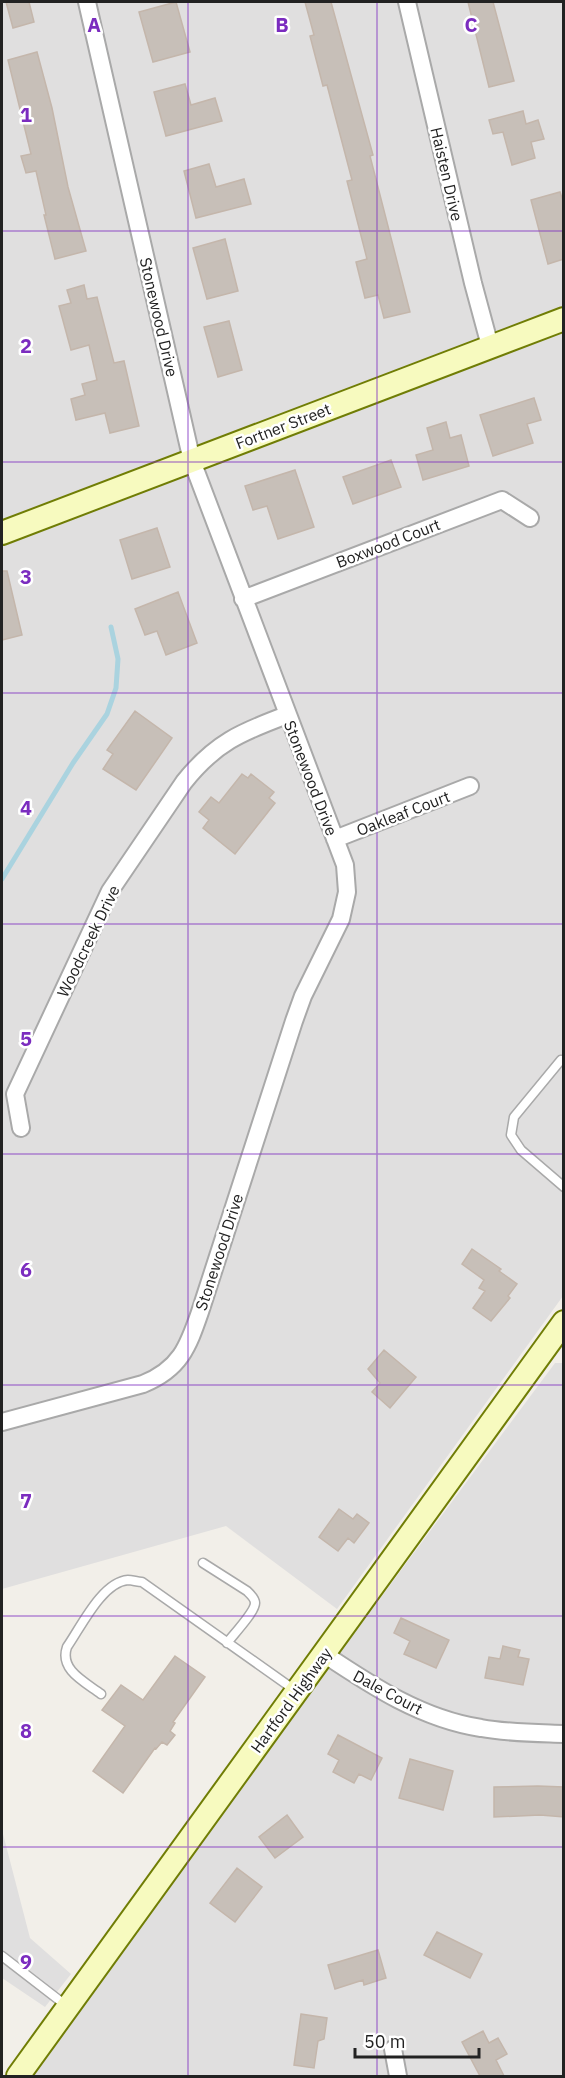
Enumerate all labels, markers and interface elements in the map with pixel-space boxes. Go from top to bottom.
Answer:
text: A [87,11,101,38]
text: B [275,11,289,38]
text: C [464,11,478,38]
text: 1 [20,101,32,128]
street label: Haisten Drive [426,125,468,223]
street label: Stonewood Drive [136,255,183,379]
text: 2 [20,332,32,359]
street label: Fortner Street [233,399,333,453]
street label: Boxwood Court [333,514,443,572]
text: 3 [20,563,32,590]
street label: Stonewood Drive [280,718,342,839]
street label: Oakleaf Court [353,786,453,840]
text: 4 [20,794,32,821]
street label: Woodcreek Drive [52,882,124,1000]
text: 5 [20,1025,32,1052]
street label: Stonewood Drive [191,1191,247,1313]
text: 6 [20,1256,32,1283]
text: 7 [20,1487,32,1514]
street label: Hartford Highway [246,1643,336,1757]
street label: Dale Court [350,1665,426,1719]
text: 8 [20,1717,32,1744]
text: 9 [20,1948,32,1975]
scale bar [355,2021,480,2059]
text: 50 m [364,2030,406,2053]

